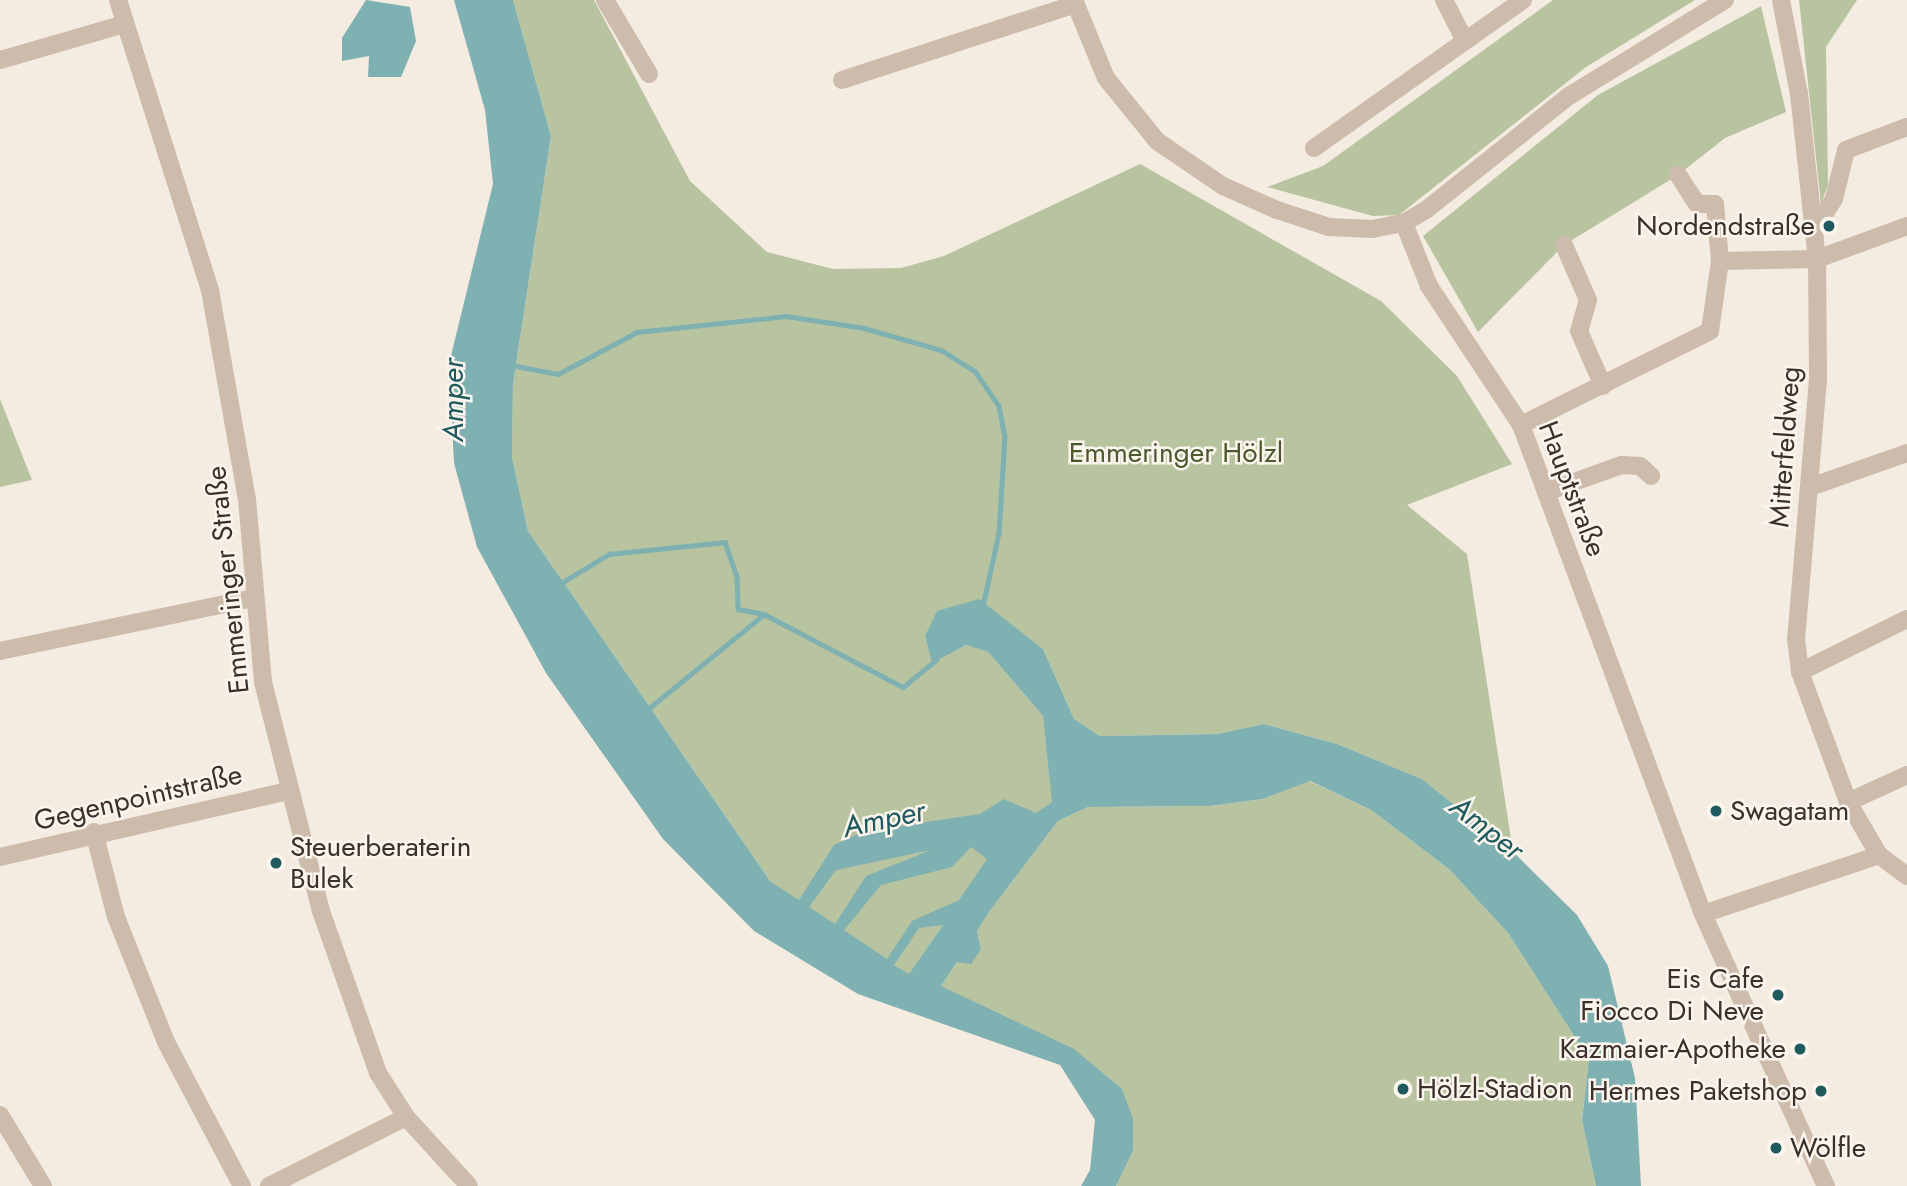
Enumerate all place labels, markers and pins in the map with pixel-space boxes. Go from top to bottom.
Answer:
place label: Nordendstraße [1636,209,1815,243]
marker: Nordendstraße [1821,218,1837,234]
place label: Swagatam [1730,794,1849,828]
marker: Swagatam [1708,803,1724,819]
place label: Steuerberaterin Bulek [290,830,471,896]
marker: Steuerberaterin Bulek [268,855,284,871]
place label: Eis Cafe Fiocco Di Neve [1580,962,1764,1028]
marker: Eis Cafe Fiocco Di Neve [1770,987,1786,1003]
place label: Kazmaier-Apotheke [1559,1032,1786,1066]
marker: Kazmaier-Apotheke [1792,1041,1808,1057]
place label: Hölzl-Stadion [1417,1072,1573,1106]
place label: Hermes Paketshop [1589,1074,1807,1108]
marker: Hölzl-Stadion [1395,1081,1411,1097]
marker: Hermes Paketshop [1813,1083,1829,1099]
place label: Wölfle [1790,1131,1866,1165]
marker: Wölfle [1768,1140,1784,1156]

